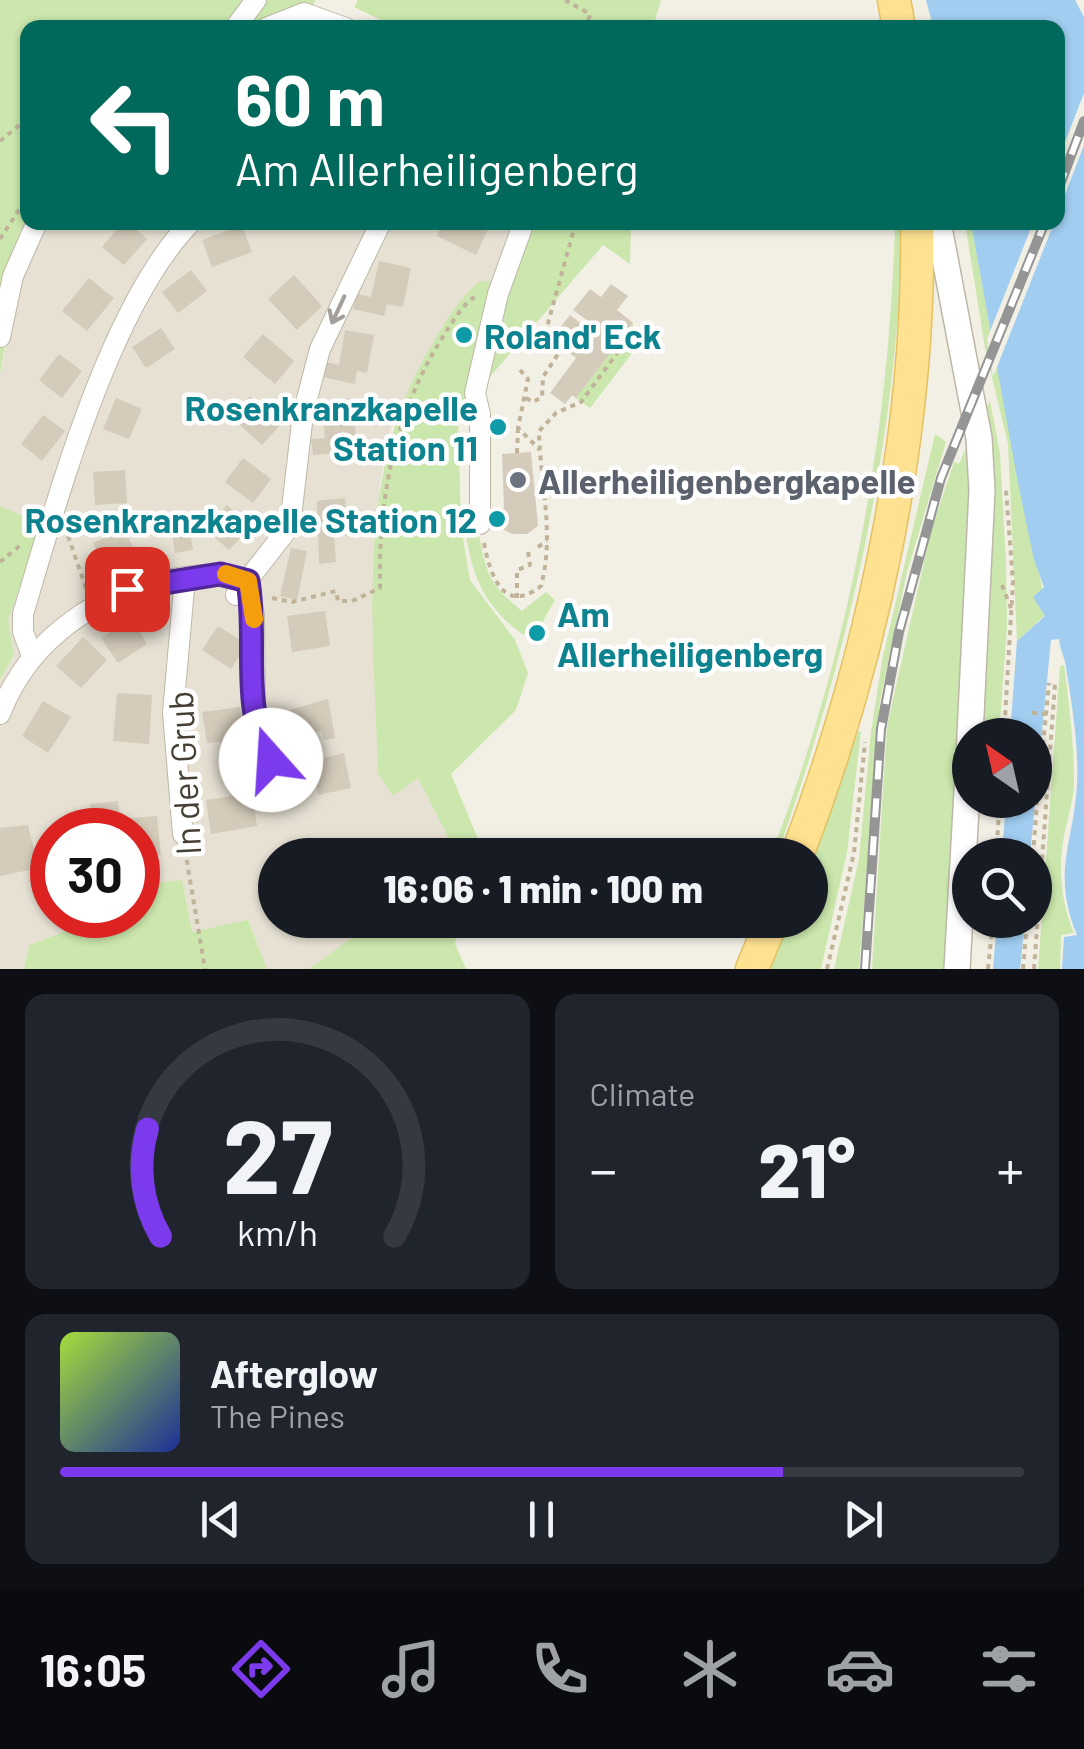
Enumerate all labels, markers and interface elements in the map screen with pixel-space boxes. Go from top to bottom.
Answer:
text: 60 m [235,56,385,140]
icon: left [70,60,200,190]
text: Am Allerheiligenberg [235,141,639,195]
one-way arrow [327,294,346,324]
place label: Roland' Eck [484,314,661,356]
marker: Roland' Eck [453,324,475,346]
place label: Rosenkranzkapelle Station 11 [184,386,478,468]
marker: Rosenkranzkapelle Station 11 [487,416,509,438]
place label: Allerheiligenbergkapelle [538,459,916,501]
marker: Allerheiligenbergkapelle [507,469,529,491]
place label: Rosenkranzkapelle Station 12 [24,498,477,540]
marker: Rosenkranzkapelle Station 12 [486,508,508,530]
pin [85,547,170,632]
icon: arrive [100,562,155,617]
place label: Am Allerheiligenberg [557,592,823,674]
marker: Am Allerheiligenberg [526,622,548,644]
street label: In der Grub [158,690,208,856]
position arrow [219,708,323,812]
north arrow [952,718,1052,818]
map controls [952,718,1052,938]
speed limit sign: 30 [30,808,160,938]
button: search [952,838,1052,938]
text: 16:06 · 1 min · 100 m [383,865,703,911]
text: Climate [590,1074,695,1112]
text: 27 [222,1090,332,1215]
text: 21° [758,1123,855,1213]
text: − [590,1135,617,1201]
text: + [996,1135,1024,1201]
text: km/h [237,1210,318,1253]
text: Afterglow [210,1350,378,1396]
text: The Pines [210,1396,345,1434]
icon: previous [193,1492,248,1547]
icon: pause [514,1492,569,1547]
icon: next [836,1492,891,1547]
icon: directions [226,1634,296,1704]
icon: music [376,1634,446,1704]
icon: phone [525,1634,595,1704]
icon: climate [675,1634,745,1704]
icon: car [825,1634,895,1704]
icon: filters [974,1634,1044,1704]
text: 16:05 [40,1642,146,1696]

